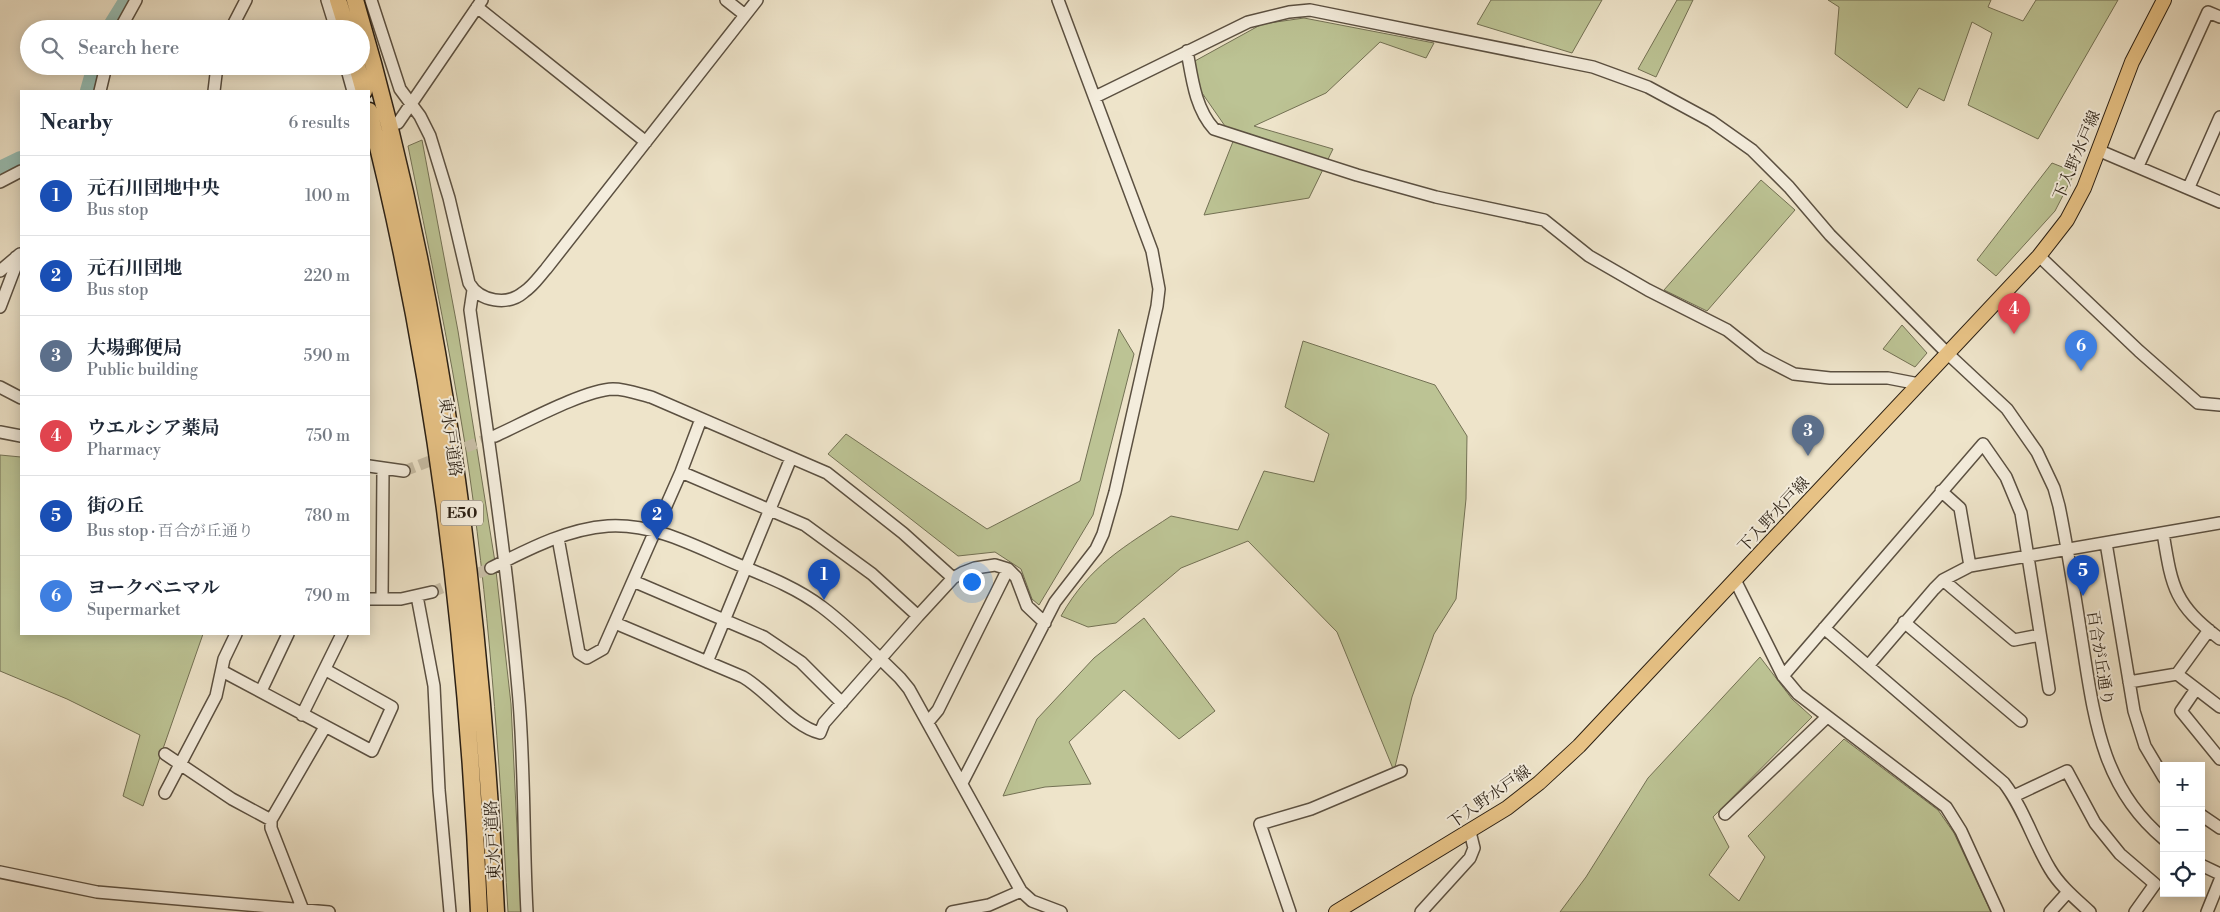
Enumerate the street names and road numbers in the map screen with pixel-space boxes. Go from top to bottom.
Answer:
street label: 下入野水戸線 [2049,107,2105,203]
street label: 東水戸道路 [435,396,465,478]
street label: 下入野水戸線 [1734,473,1814,557]
road number: E50 [441,500,483,526]
street label: 百合が丘通り [2083,609,2117,707]
street label: 下入野水戸線 [1445,761,1535,833]
street label: 東水戸道路 [481,799,505,880]

